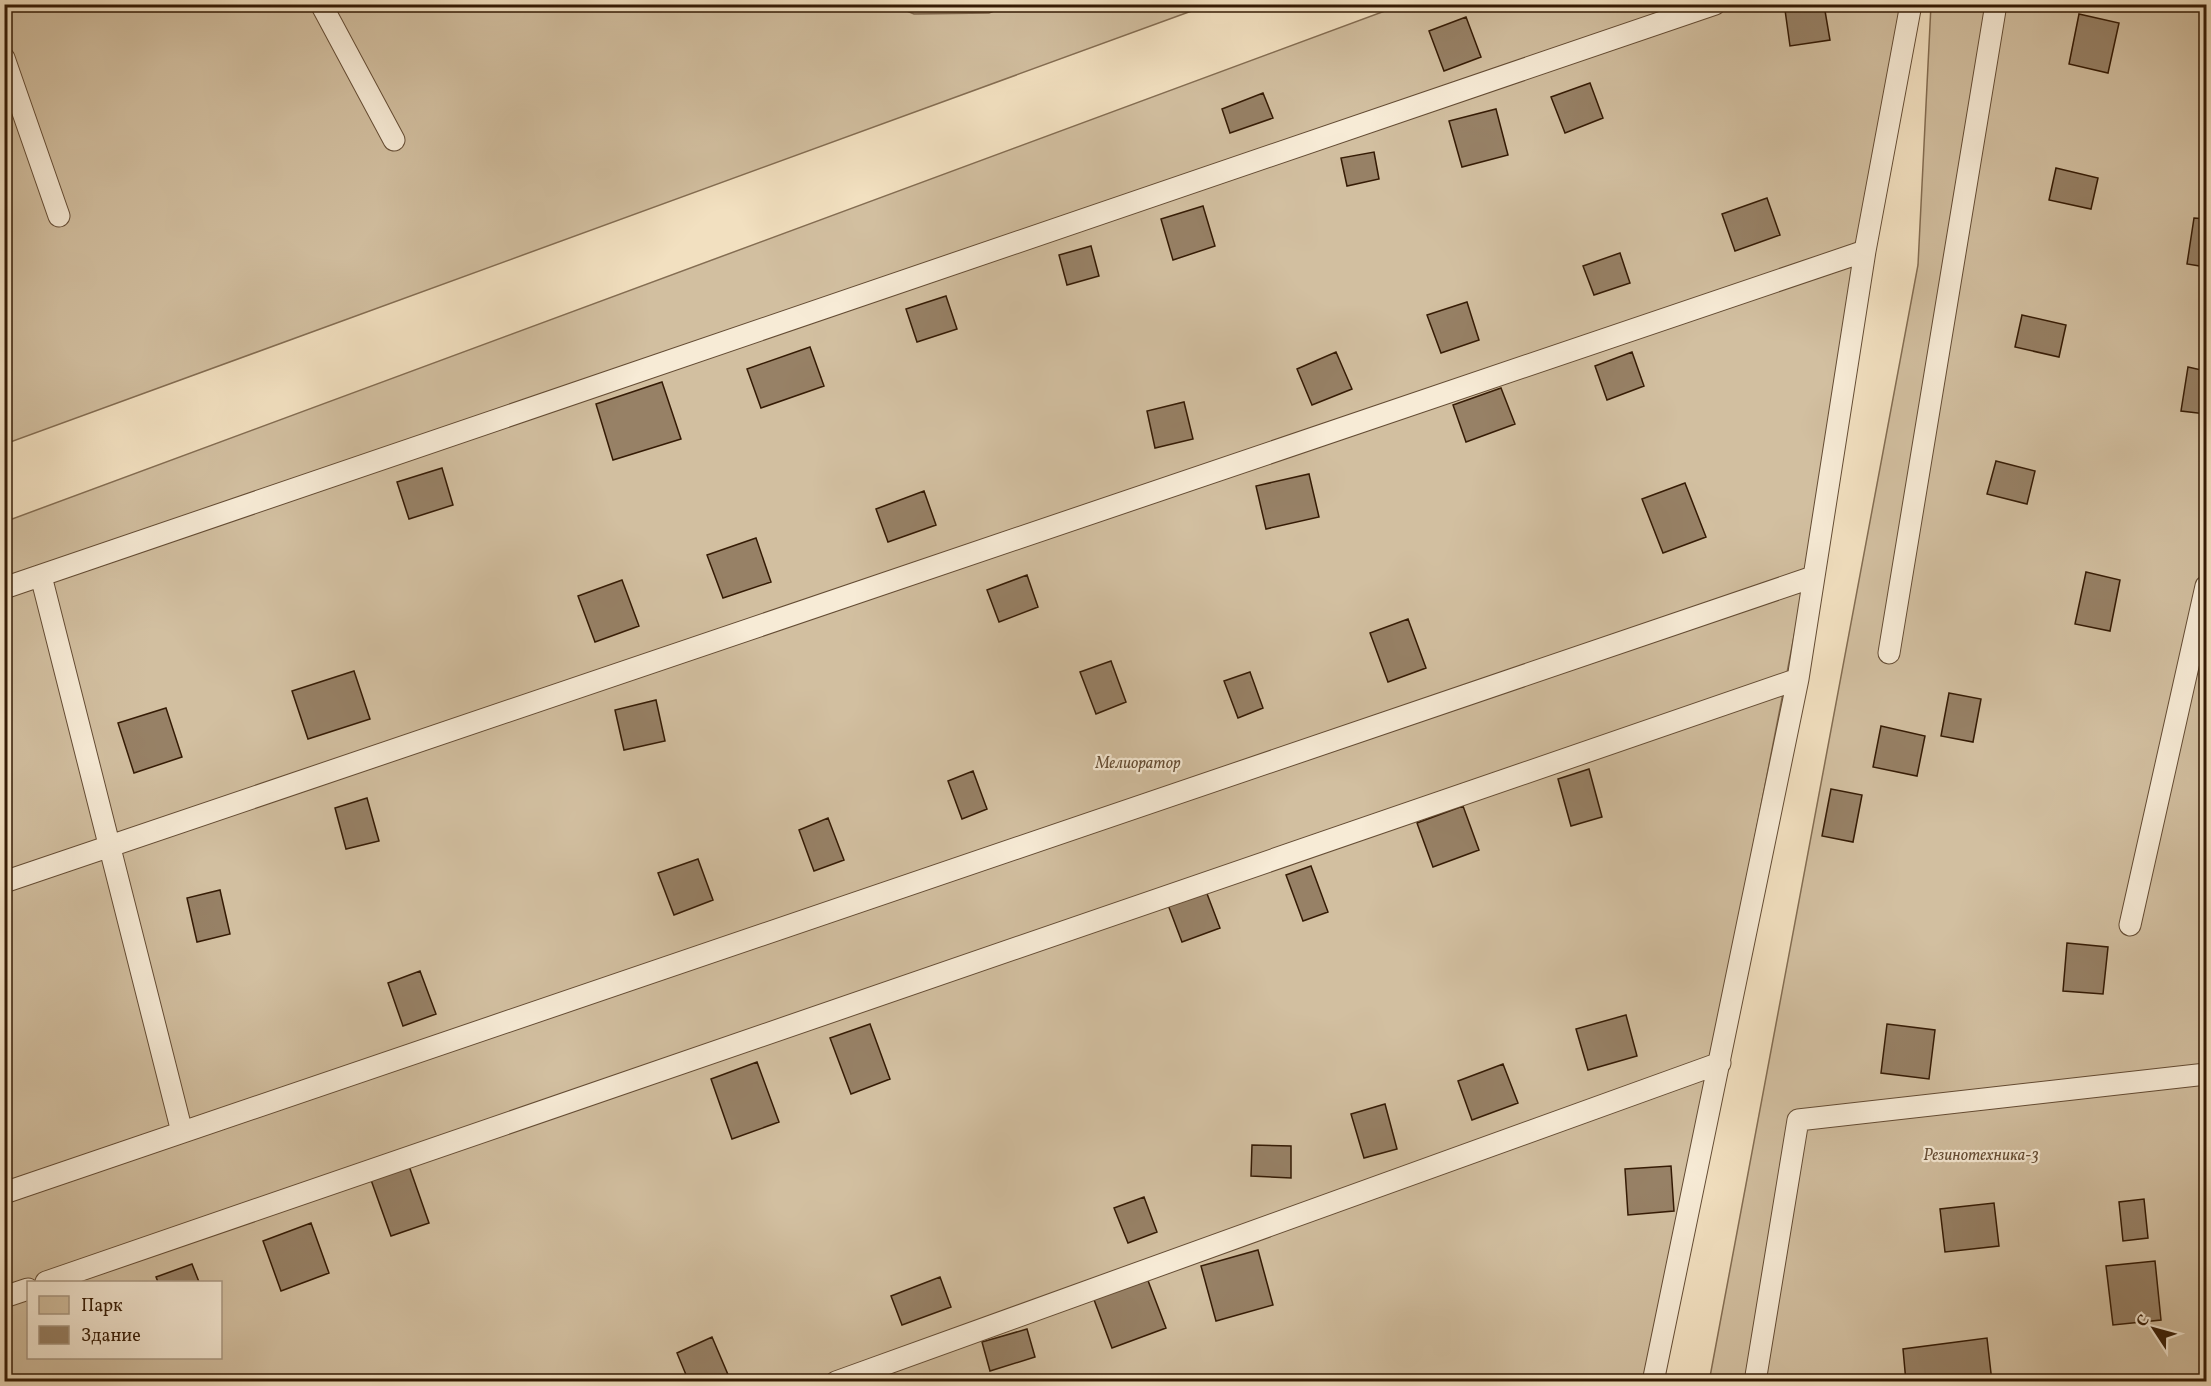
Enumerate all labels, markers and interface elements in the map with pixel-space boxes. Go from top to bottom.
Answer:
park label: Мелиоратор [1095,753,1181,775]
park label: Резинотехника-3 [1923,1145,2039,1167]
legend [27,1281,222,1359]
text: Парк [81,1294,123,1319]
north arrow [2124,1299,2184,1359]
text: С [2132,1311,2155,1332]
text: Здание [81,1324,141,1349]

